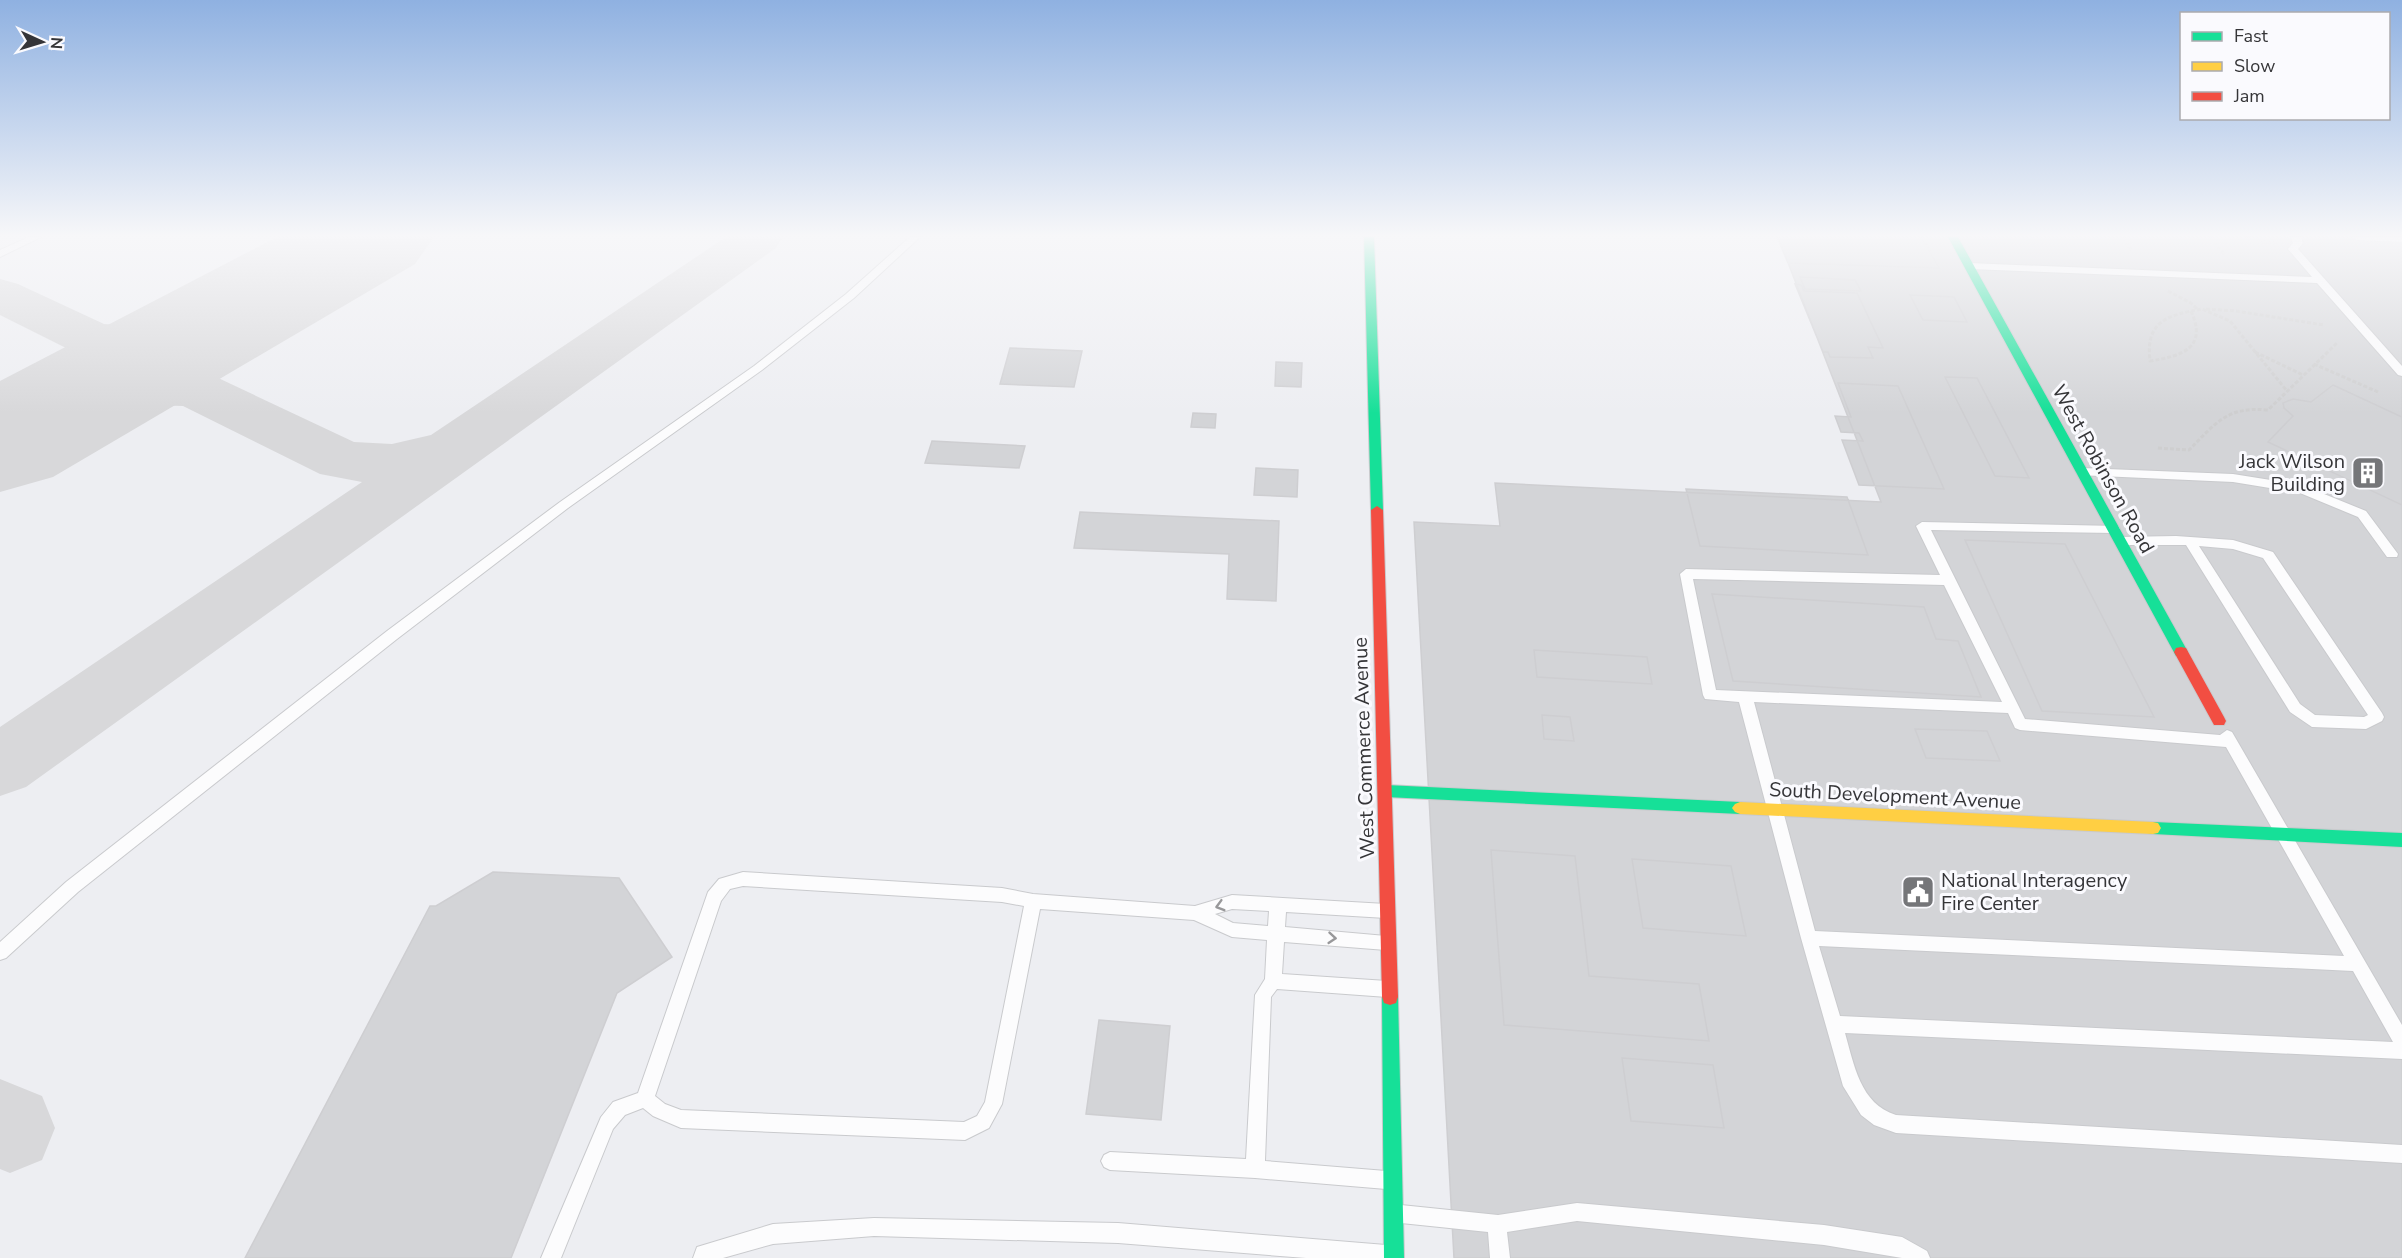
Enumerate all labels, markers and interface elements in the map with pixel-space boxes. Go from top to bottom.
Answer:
north arrow [12,12,72,72]
legend [2180,12,2390,120]
text: Fast [2234,24,2269,48]
text: N [45,36,67,50]
text: Slow [2234,54,2275,78]
text: Jam [2233,84,2265,108]
street label: West Robinson Road [2045,380,2161,558]
place label: Jack Wilson Building [2238,448,2345,498]
building icon: Jack Wilson Building [2350,455,2386,491]
street label: West Commerce Avenue [1347,637,1381,859]
street label: South Development Avenue [1768,776,2022,816]
place label: National Interagency Fire Center [1941,867,2128,917]
public building icon: National Interagency Fire Center [1900,874,1936,910]
one-way arrow [1215,899,1226,911]
one-way arrow [1328,931,1337,944]

